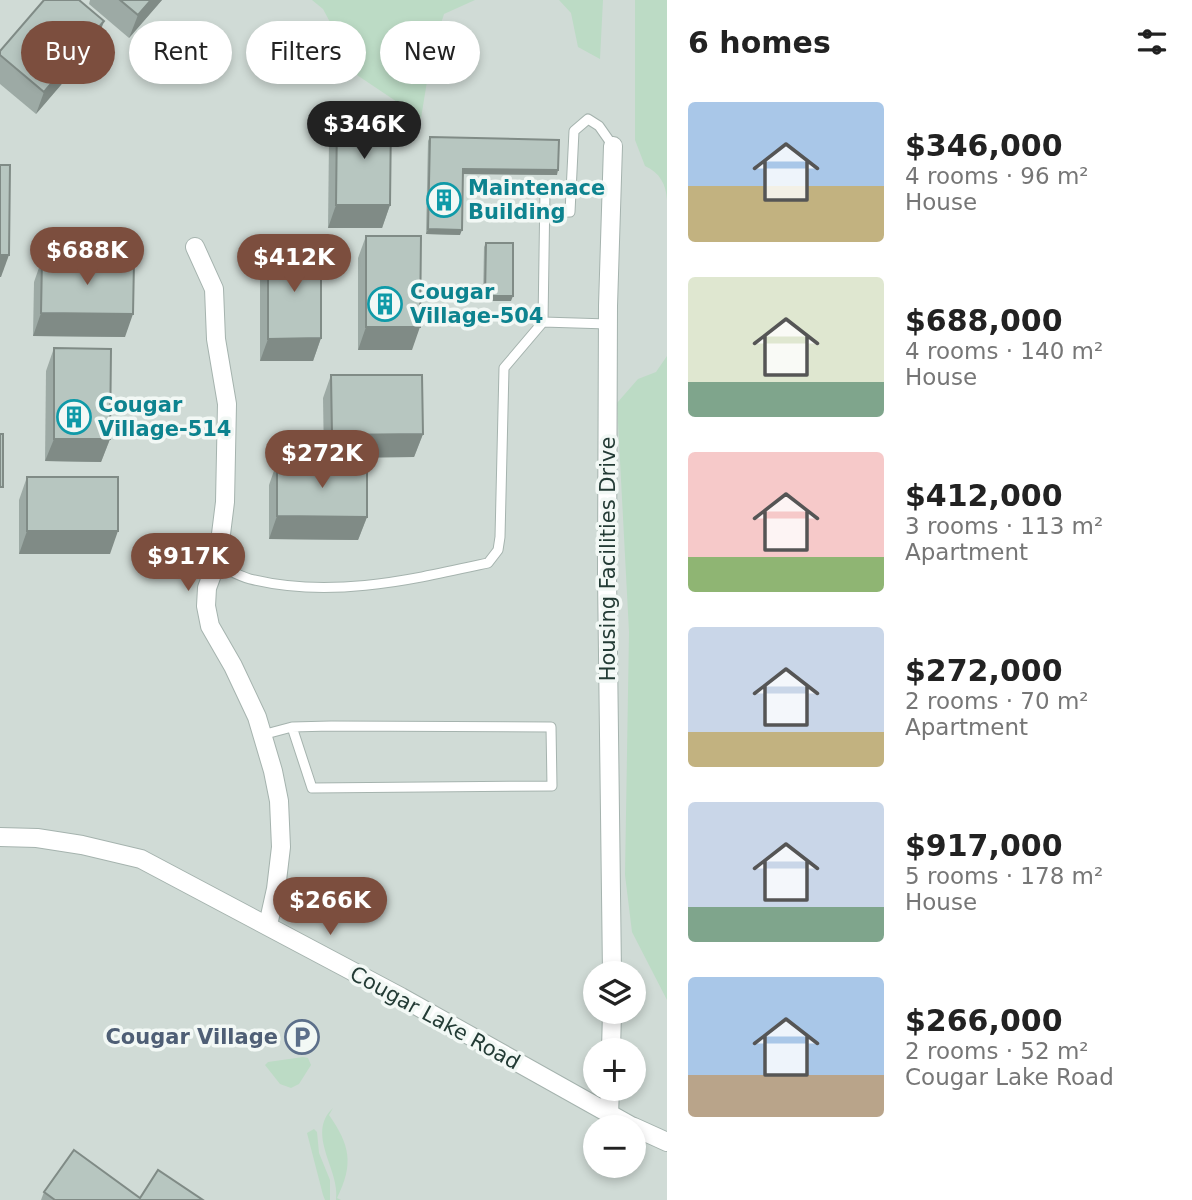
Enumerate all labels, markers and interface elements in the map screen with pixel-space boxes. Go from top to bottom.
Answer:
chip: Buy [21,21,115,84]
chip: Rent [129,21,232,84]
chip: Filters [246,21,366,84]
chip: New [380,21,480,84]
icon: filters [1133,23,1171,61]
text: 6 homes [688,25,831,60]
pin: $346K [315,102,413,161]
text: $346K [323,111,405,137]
text: $346,000 [905,128,1063,163]
icon: home [744,130,828,214]
text: 4 rooms · 96 m² [905,163,1089,189]
place label: Maintenace Building [468,176,605,224]
building icon: Maintenace Building [425,181,463,219]
text: House [905,189,977,215]
pin: $688K [38,228,136,287]
pin: $412K [245,234,343,294]
text: $688K [46,237,128,263]
text: $412K [253,244,335,270]
place label: Cougar Village-504 [410,280,543,328]
building icon: Cougar Village-504 [366,285,404,323]
text: $688,000 [905,303,1063,338]
icon: home [744,305,828,389]
text: 4 rooms · 140 m² [905,338,1103,364]
text: House [905,364,977,390]
place label: Cougar Village-514 [98,393,231,441]
building icon: Cougar Village-514 [55,398,93,436]
pin: $272K [273,430,371,490]
street label: Housing Facilities Drive [596,437,620,681]
text: $272K [281,440,363,466]
text: $412,000 [905,478,1063,513]
icon: home [744,480,828,564]
text: 3 rooms · 113 m² [905,513,1103,539]
pin: $917K [139,534,237,593]
text: Apartment [905,539,1028,565]
text: $917K [147,543,229,569]
text: $272,000 [905,653,1063,688]
icon: home [744,655,828,739]
text: 2 rooms · 70 m² [905,688,1089,714]
text: Apartment [905,714,1028,740]
text: $917,000 [905,828,1063,863]
icon: home [744,830,828,914]
text: 5 rooms · 178 m² [905,863,1103,889]
pin: $266K [281,878,379,937]
text: $266K [289,887,371,913]
text: House [905,889,977,915]
street label: Cougar Lake Road [346,961,524,1075]
map controls [583,961,646,1178]
button: layers [583,961,646,1024]
text: $266,000 [905,1003,1063,1038]
icon: home [744,1005,828,1089]
parking icon: Cougar Village [283,1018,321,1056]
place label: Cougar Village [105,1025,278,1049]
button: + [583,1038,646,1101]
text: 2 rooms · 52 m² [905,1038,1089,1064]
text: Cougar Lake Road [905,1064,1114,1090]
button: − [583,1115,646,1178]

